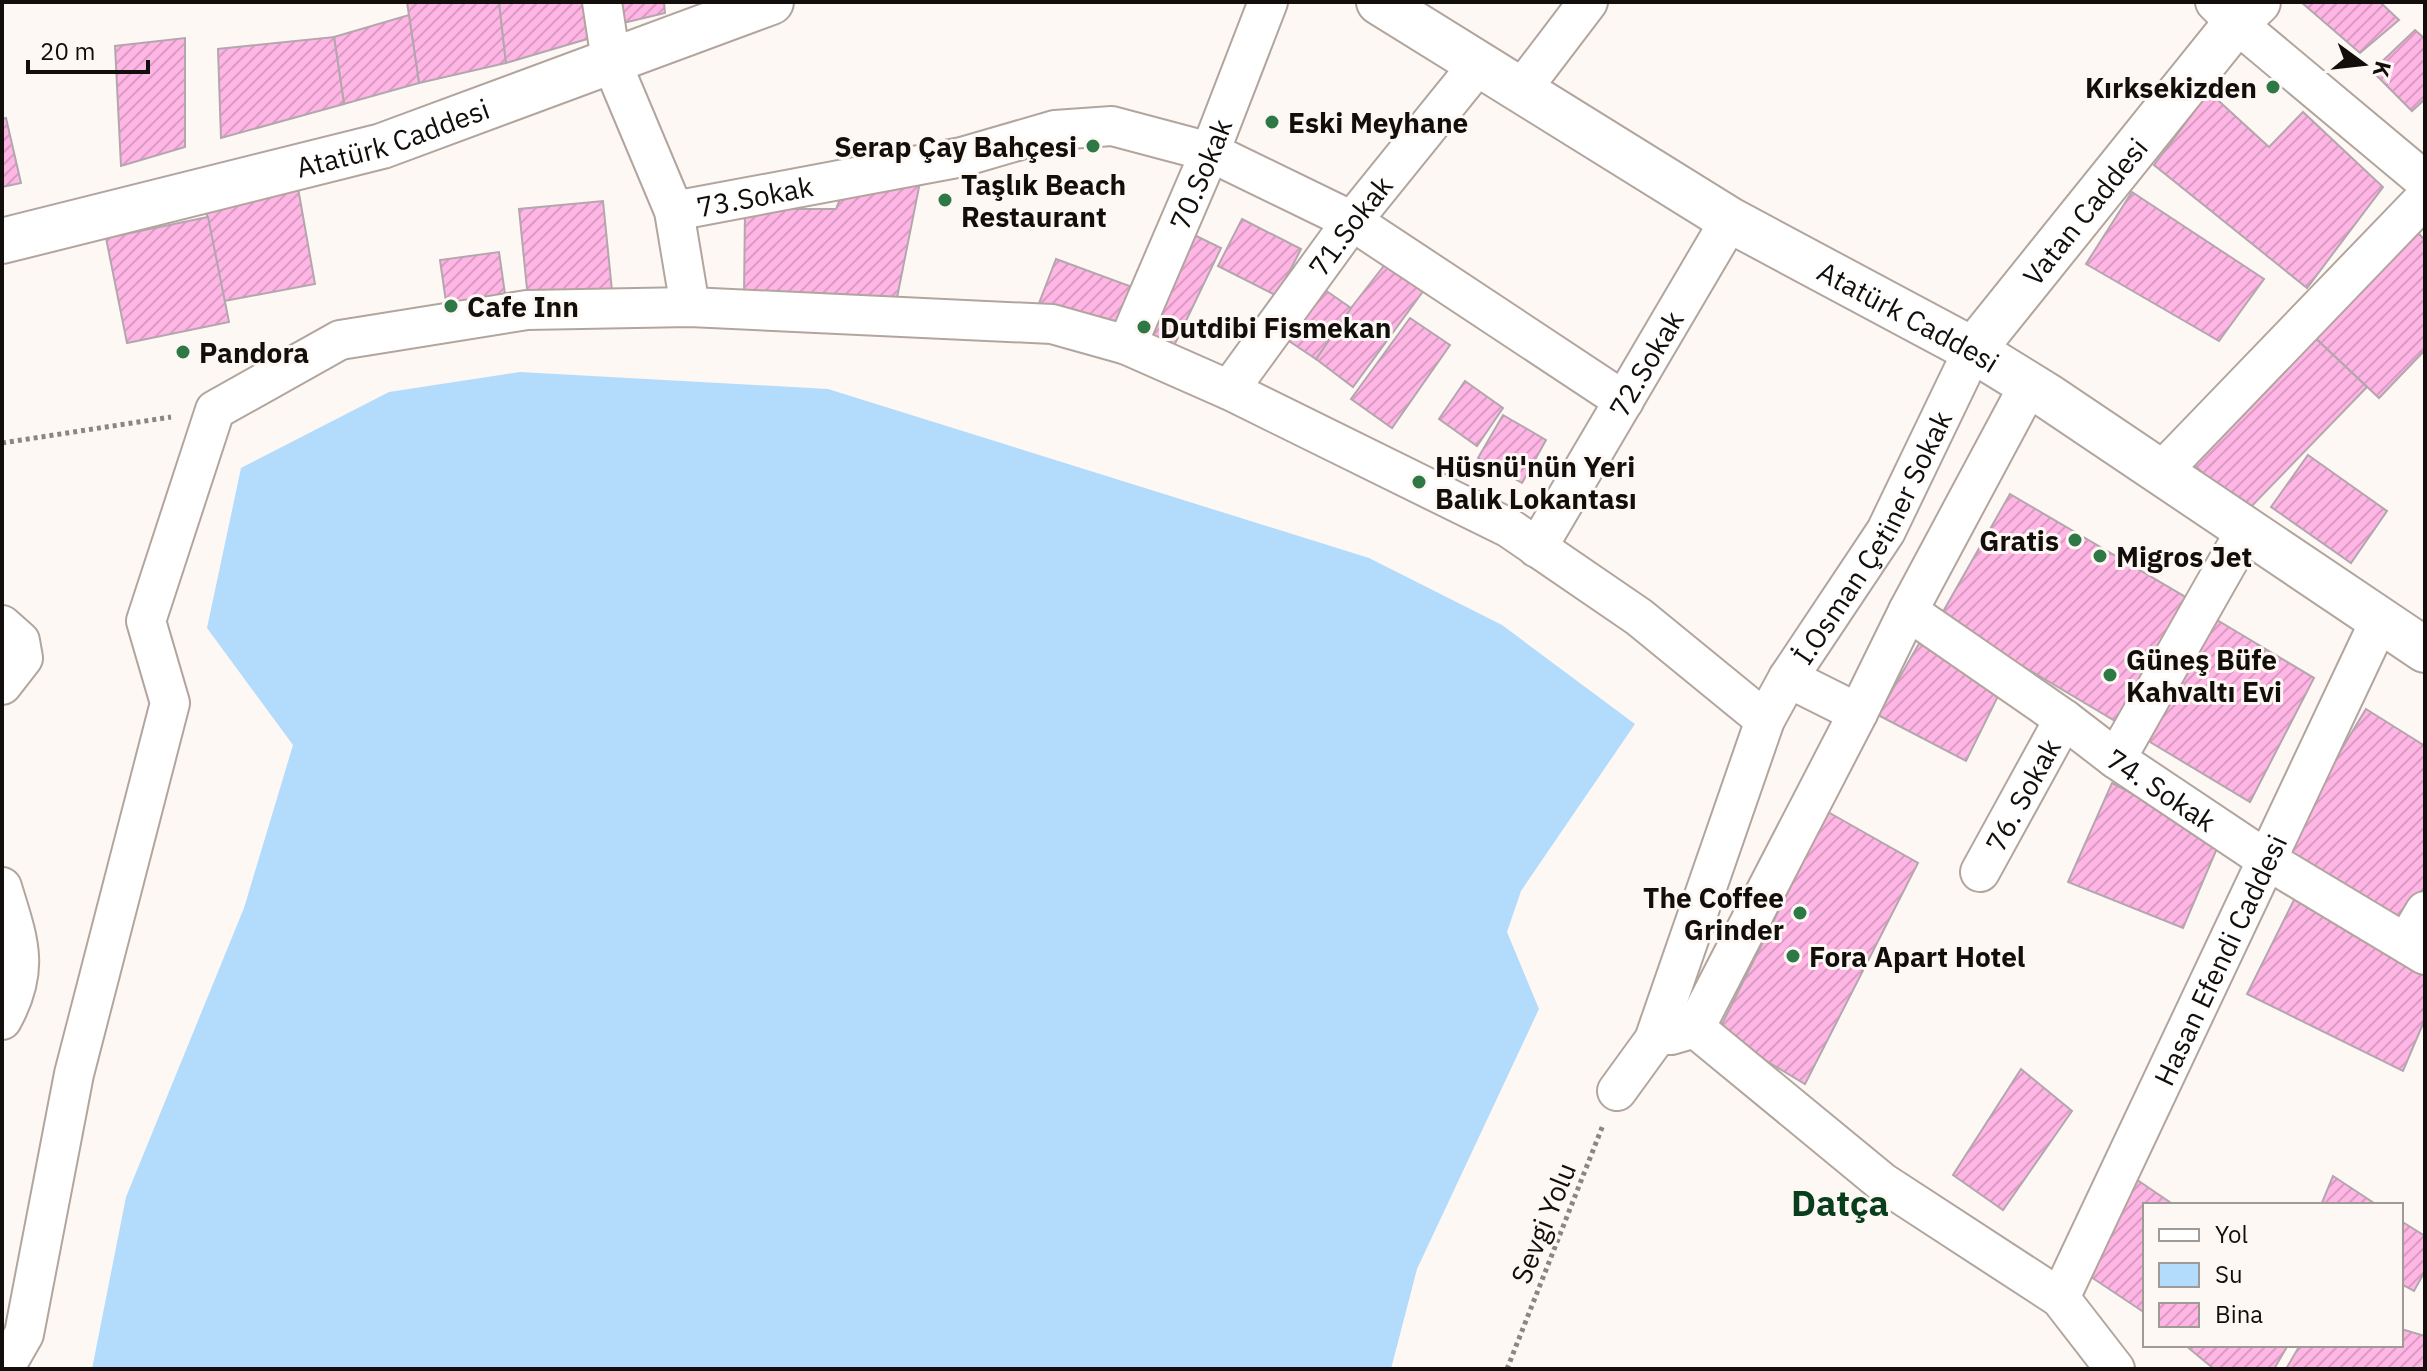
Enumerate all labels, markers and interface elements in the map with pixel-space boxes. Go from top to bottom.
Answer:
scale bar [28,24,148,74]
north arrow [2323,24,2403,104]
text: 20 m [40,35,95,67]
text: K [2367,58,2399,81]
place label: Kırksekizden [2085,69,2257,106]
marker: Kırksekizden [2264,78,2282,96]
street label: Atatürk Caddesi [292,90,494,185]
place label: Eski Meyhane [1288,104,1468,141]
street label: 70.Sokak [1160,113,1240,235]
marker: Eski Meyhane [1263,113,1281,131]
place label: Serap Çay Bahçesi [834,128,1077,165]
street label: Vatan Caddesi [2014,130,2155,293]
marker: Serap Çay Bahçesi [1084,137,1102,155]
place label: Taşlık Beach Restaurant [961,166,1126,235]
street label: 73.Sokak [693,167,816,225]
street label: 71.Sokak [1299,167,1400,283]
marker: Taşlık Beach Restaurant [936,191,954,209]
street label: Atatürk Caddesi [1812,252,2006,380]
place label: Cafe Inn [467,288,579,325]
marker: Cafe Inn [442,297,460,315]
street label: 72.Sokak [1600,303,1691,424]
place label: Dutdibi Fismekan [1160,309,1392,346]
marker: Dutdibi Fismekan [1135,318,1153,336]
place label: Pandora [199,334,309,371]
marker: Pandora [174,343,192,361]
street label: İ.Osman Çetiner Sokak [1784,404,1960,671]
place label: Hüsnü'nün Yeri Balık Lokantası [1435,448,1637,517]
marker: Hüsnü'nün Yeri Balık Lokantası [1410,473,1428,491]
place label: Gratis [1979,522,2059,559]
marker: Gratis [2066,531,2084,549]
place label: Migros Jet [2116,538,2252,575]
marker: Migros Jet [2091,547,2109,565]
place label: Güneş Büfe Kahvaltı Evi [2126,641,2282,710]
marker: Güneş Büfe Kahvaltı Evi [2101,666,2119,684]
street label: 76. Sokak [1976,731,2069,858]
street label: 74. Sokak [2100,739,2224,839]
street label: Hasan Efendi Caddesi [2145,828,2295,1091]
place label: The Coffee Grinder [1643,879,1784,948]
marker: The Coffee Grinder [1791,904,1809,922]
place label: Fora Apart Hotel [1809,938,2025,975]
marker: Fora Apart Hotel [1784,947,1802,965]
street label: Sevgi Yolu [1502,1157,1584,1289]
district label: Datça [1791,1179,1889,1226]
legend [2143,1203,2403,1347]
text: Yol [2215,1218,2248,1250]
text: Su [2215,1258,2243,1290]
text: Bina [2215,1298,2263,1330]

